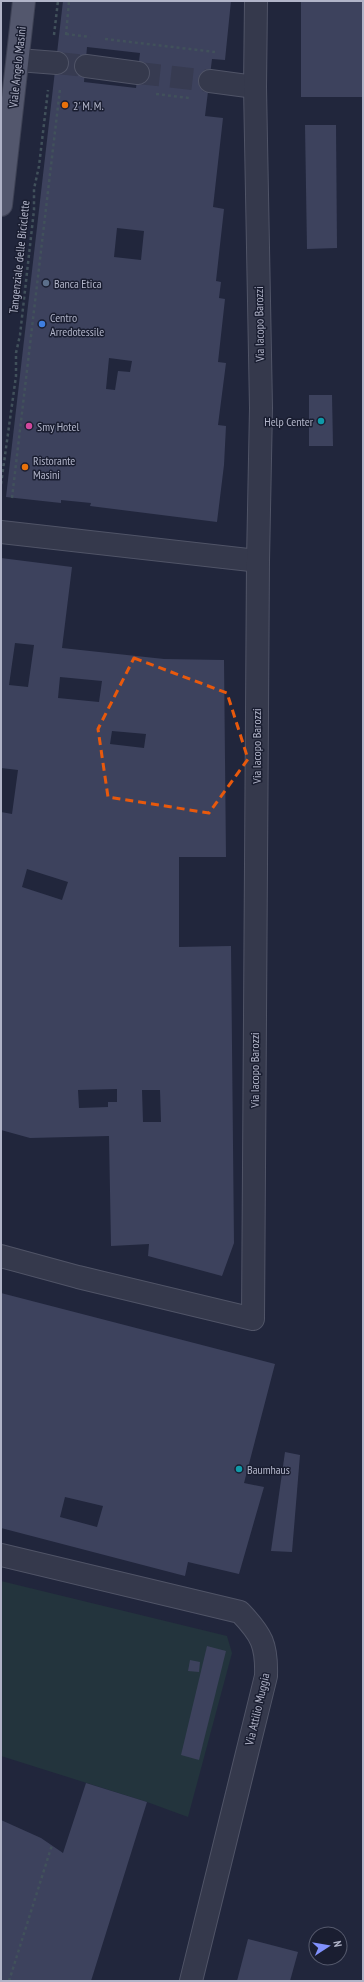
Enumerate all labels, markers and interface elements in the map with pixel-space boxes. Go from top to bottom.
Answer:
street label: Viale Angelo Masini [5,26,29,109]
place label: 2' M. M. [73,98,104,113]
marker: 2' M. M. [60,100,70,110]
street label: Tangenziale delle Biciclette [6,200,32,314]
place label: Banca Etica [54,276,102,291]
marker: Banca Etica [41,278,51,288]
street label: Via Iacopo Barozzi [251,286,267,363]
place label: Centro Arredotessile [50,310,104,339]
marker: Centro Arredotessile [37,319,47,329]
place label: Help Center [264,414,314,429]
marker: Help Center [316,416,326,426]
place label: Smy Hotel [37,419,79,434]
marker: Smy Hotel [24,421,34,431]
place label: Ristorante Masini [33,453,75,482]
marker: Ristorante Masini [20,462,30,472]
street label: Via Iacopo Barozzi [249,708,264,785]
street label: Via Iacopo Barozzi [247,1032,262,1109]
place label: Baumhaus [247,1462,290,1477]
marker: Baumhaus [234,1464,244,1474]
street label: Via Attilio Muggia [241,1671,273,1748]
north arrow [308,1926,348,1966]
text: N [330,1940,345,1948]

